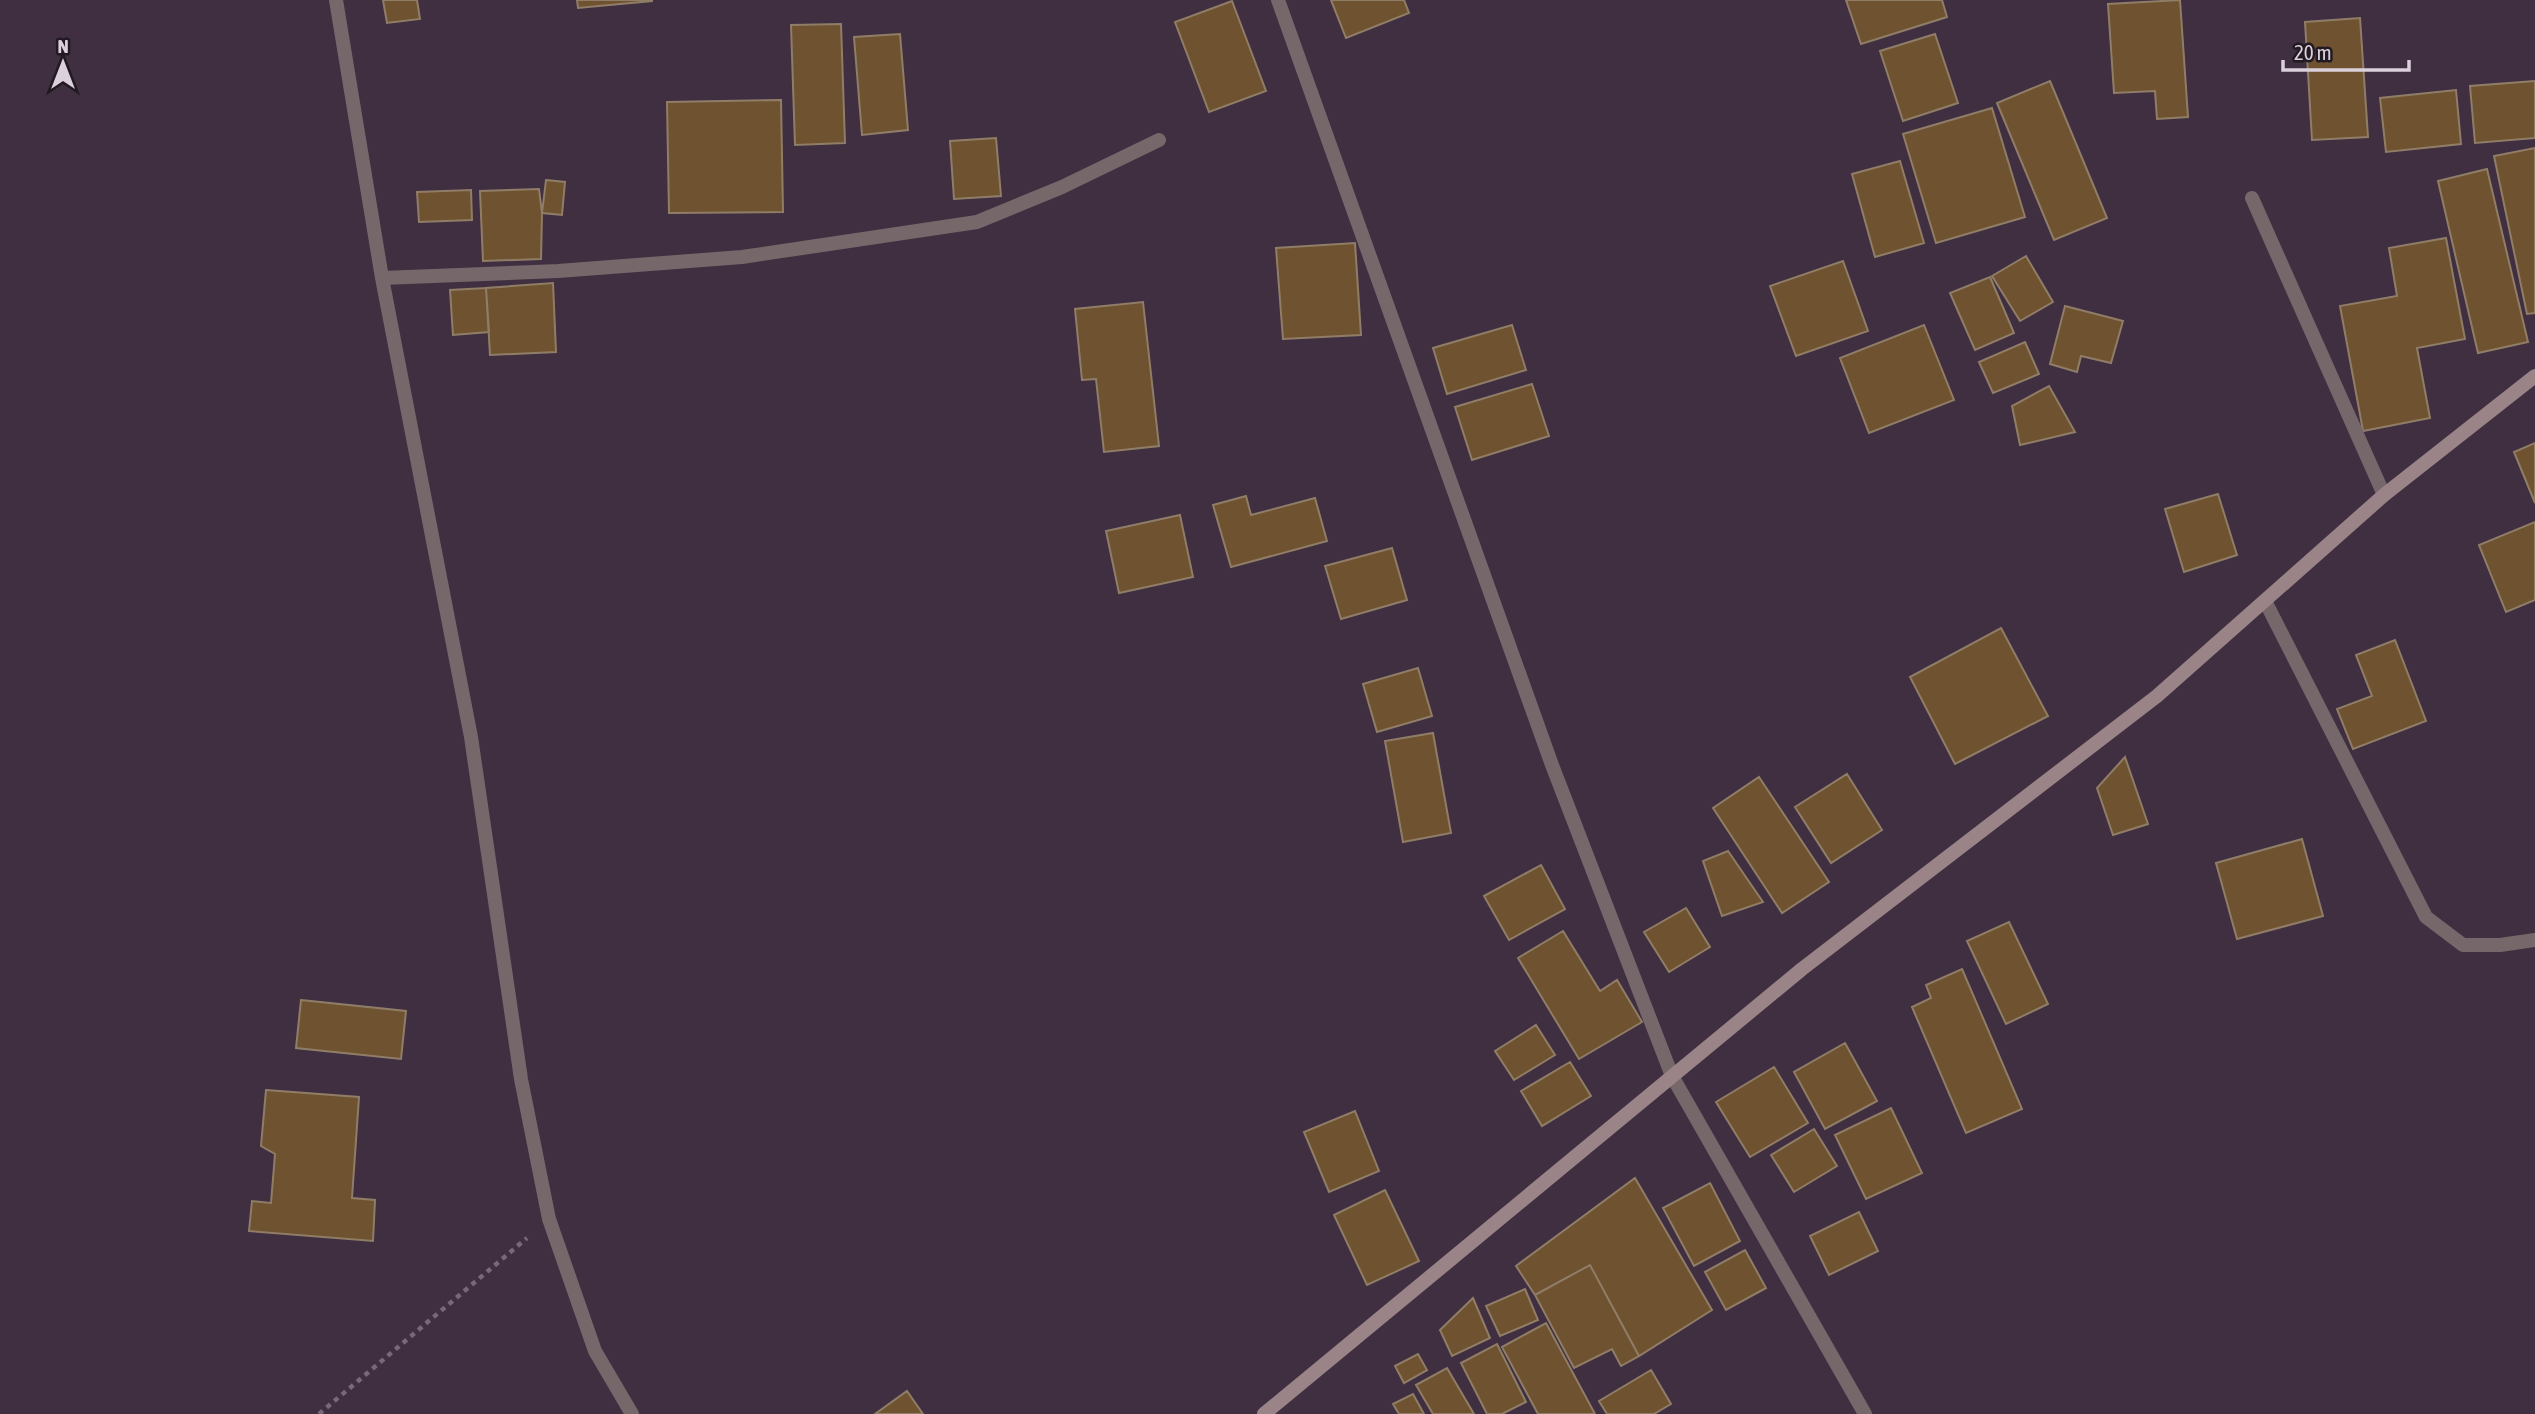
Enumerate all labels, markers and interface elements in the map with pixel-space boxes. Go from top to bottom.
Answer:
north arrow [28,28,98,98]
scale bar [2283,28,2409,72]
text: N [57,35,69,57]
text: 20 m [2294,40,2332,64]

